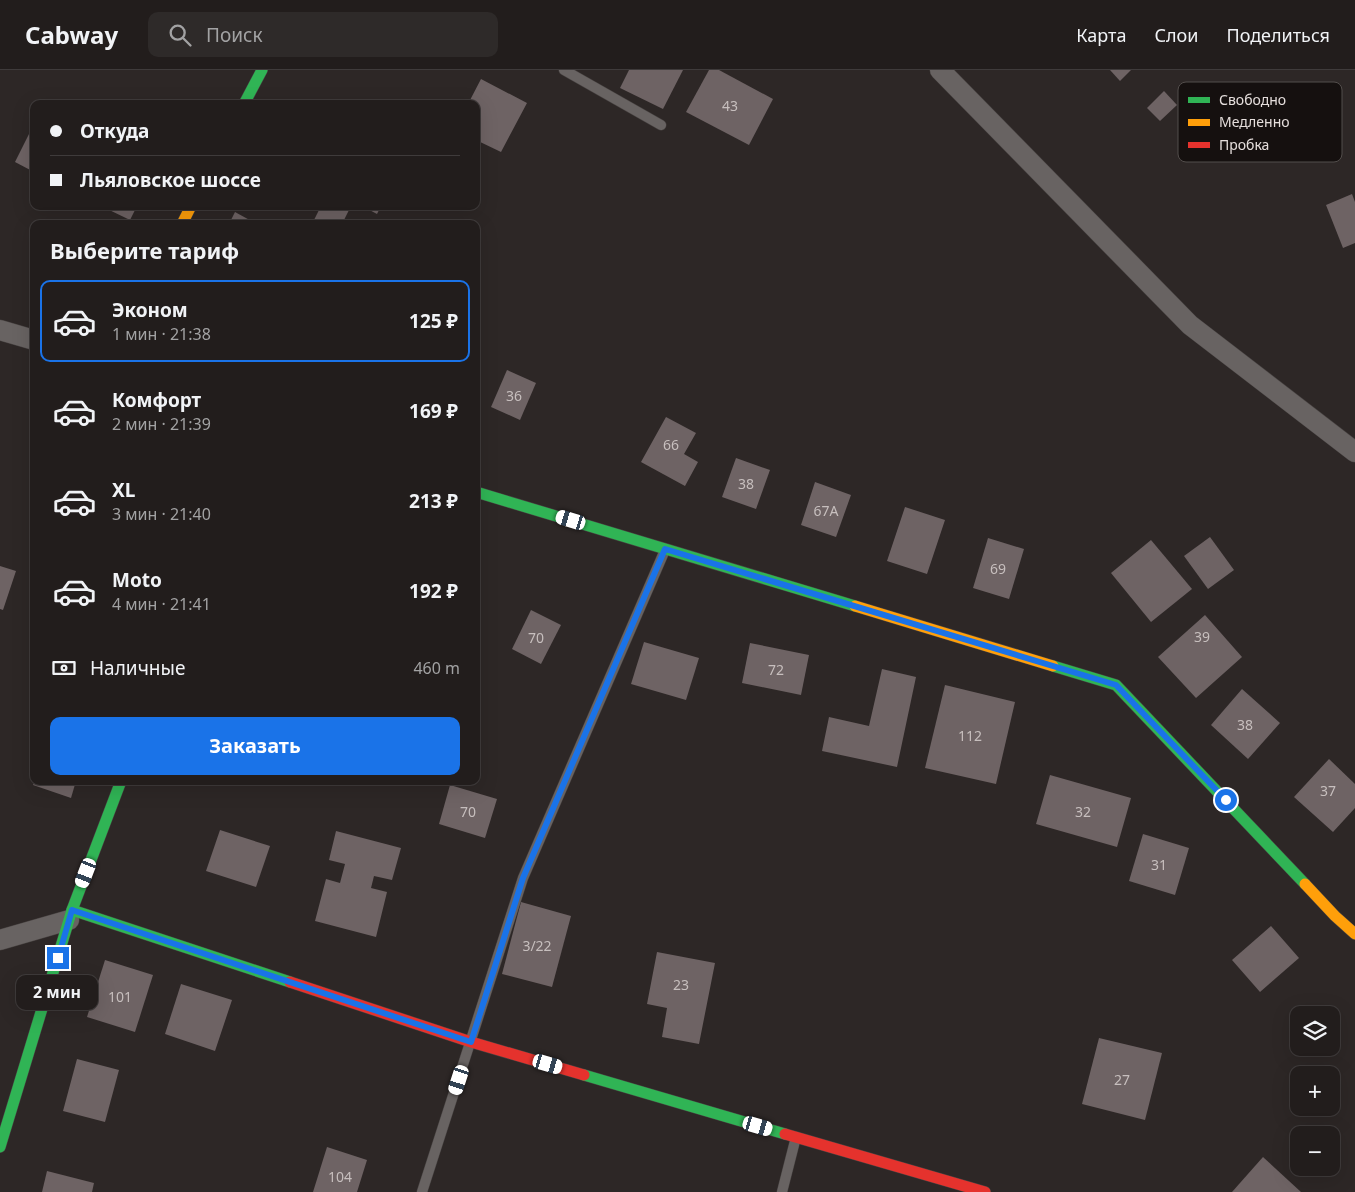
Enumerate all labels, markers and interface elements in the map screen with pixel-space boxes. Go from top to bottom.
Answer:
search box [148,12,498,57]
text: Cabway [25,18,118,51]
icon: search [166,21,194,49]
text: Поиск [206,22,263,48]
text: Карта [1076,23,1126,47]
text: Слои [1154,23,1198,47]
text: Поделиться [1226,23,1330,47]
legend [1178,82,1342,162]
text: Свободно [1219,90,1286,109]
house number: 43 [722,96,738,115]
text: Медленно [1219,112,1290,131]
text: Откуда [80,118,149,144]
text: Пробка [1219,135,1269,154]
text: Льяловское шоссе [80,167,261,193]
text: Выберите тариф [50,235,239,265]
text: Эконом [112,297,188,323]
icon: car [52,299,97,344]
text: 125 ₽ [409,308,458,334]
text: 1 мин · 21:38 [112,323,211,345]
house number: 36 [506,386,522,405]
text: Комфорт [112,387,201,413]
icon: car [52,389,97,434]
text: 169 ₽ [409,398,458,424]
text: 2 мин · 21:39 [112,413,211,435]
house number: 66 [663,435,679,454]
house number: 38 [738,474,754,493]
text: XL [112,477,135,503]
icon: car [52,479,97,524]
text: 213 ₽ [409,488,458,514]
house number: 67А [814,501,839,520]
text: 3 мин · 21:40 [112,503,211,525]
car [554,508,587,532]
house number: 69 [990,559,1006,578]
text: Moto [112,567,162,593]
icon: car [52,569,97,614]
text: 192 ₽ [409,578,458,604]
text: 4 мин · 21:41 [112,593,211,615]
house number: 39 [1194,627,1210,646]
house number: 70 [528,628,544,647]
icon: cash [50,654,78,682]
text: Наличные [90,655,185,681]
text: 460 m [413,657,460,679]
house number: 72 [768,660,784,679]
house number: 38 [1237,715,1253,734]
button: Заказать [50,717,460,775]
house number: 112 [958,726,982,745]
house number: 37 [1320,781,1336,800]
route start [1215,789,1237,811]
house number: 70 [460,802,476,821]
house number: 32 [1075,802,1091,821]
house number: 31 [1151,855,1167,874]
car [73,856,98,890]
house number: 3/22 [522,936,552,955]
route end [47,947,69,969]
house number: 23 [673,975,689,994]
callout: 2 мин [17,976,99,1010]
text: 2 мин [33,981,81,1003]
house number: 101 [108,987,132,1006]
map controls [1290,1006,1340,1176]
button: layers [1290,1006,1340,1056]
car [531,1053,564,1075]
car [447,1063,470,1097]
button: + [1290,1066,1340,1116]
house number: 27 [1114,1070,1130,1089]
car [741,1115,774,1137]
button: − [1290,1126,1340,1176]
house number: 104 [328,1167,352,1186]

